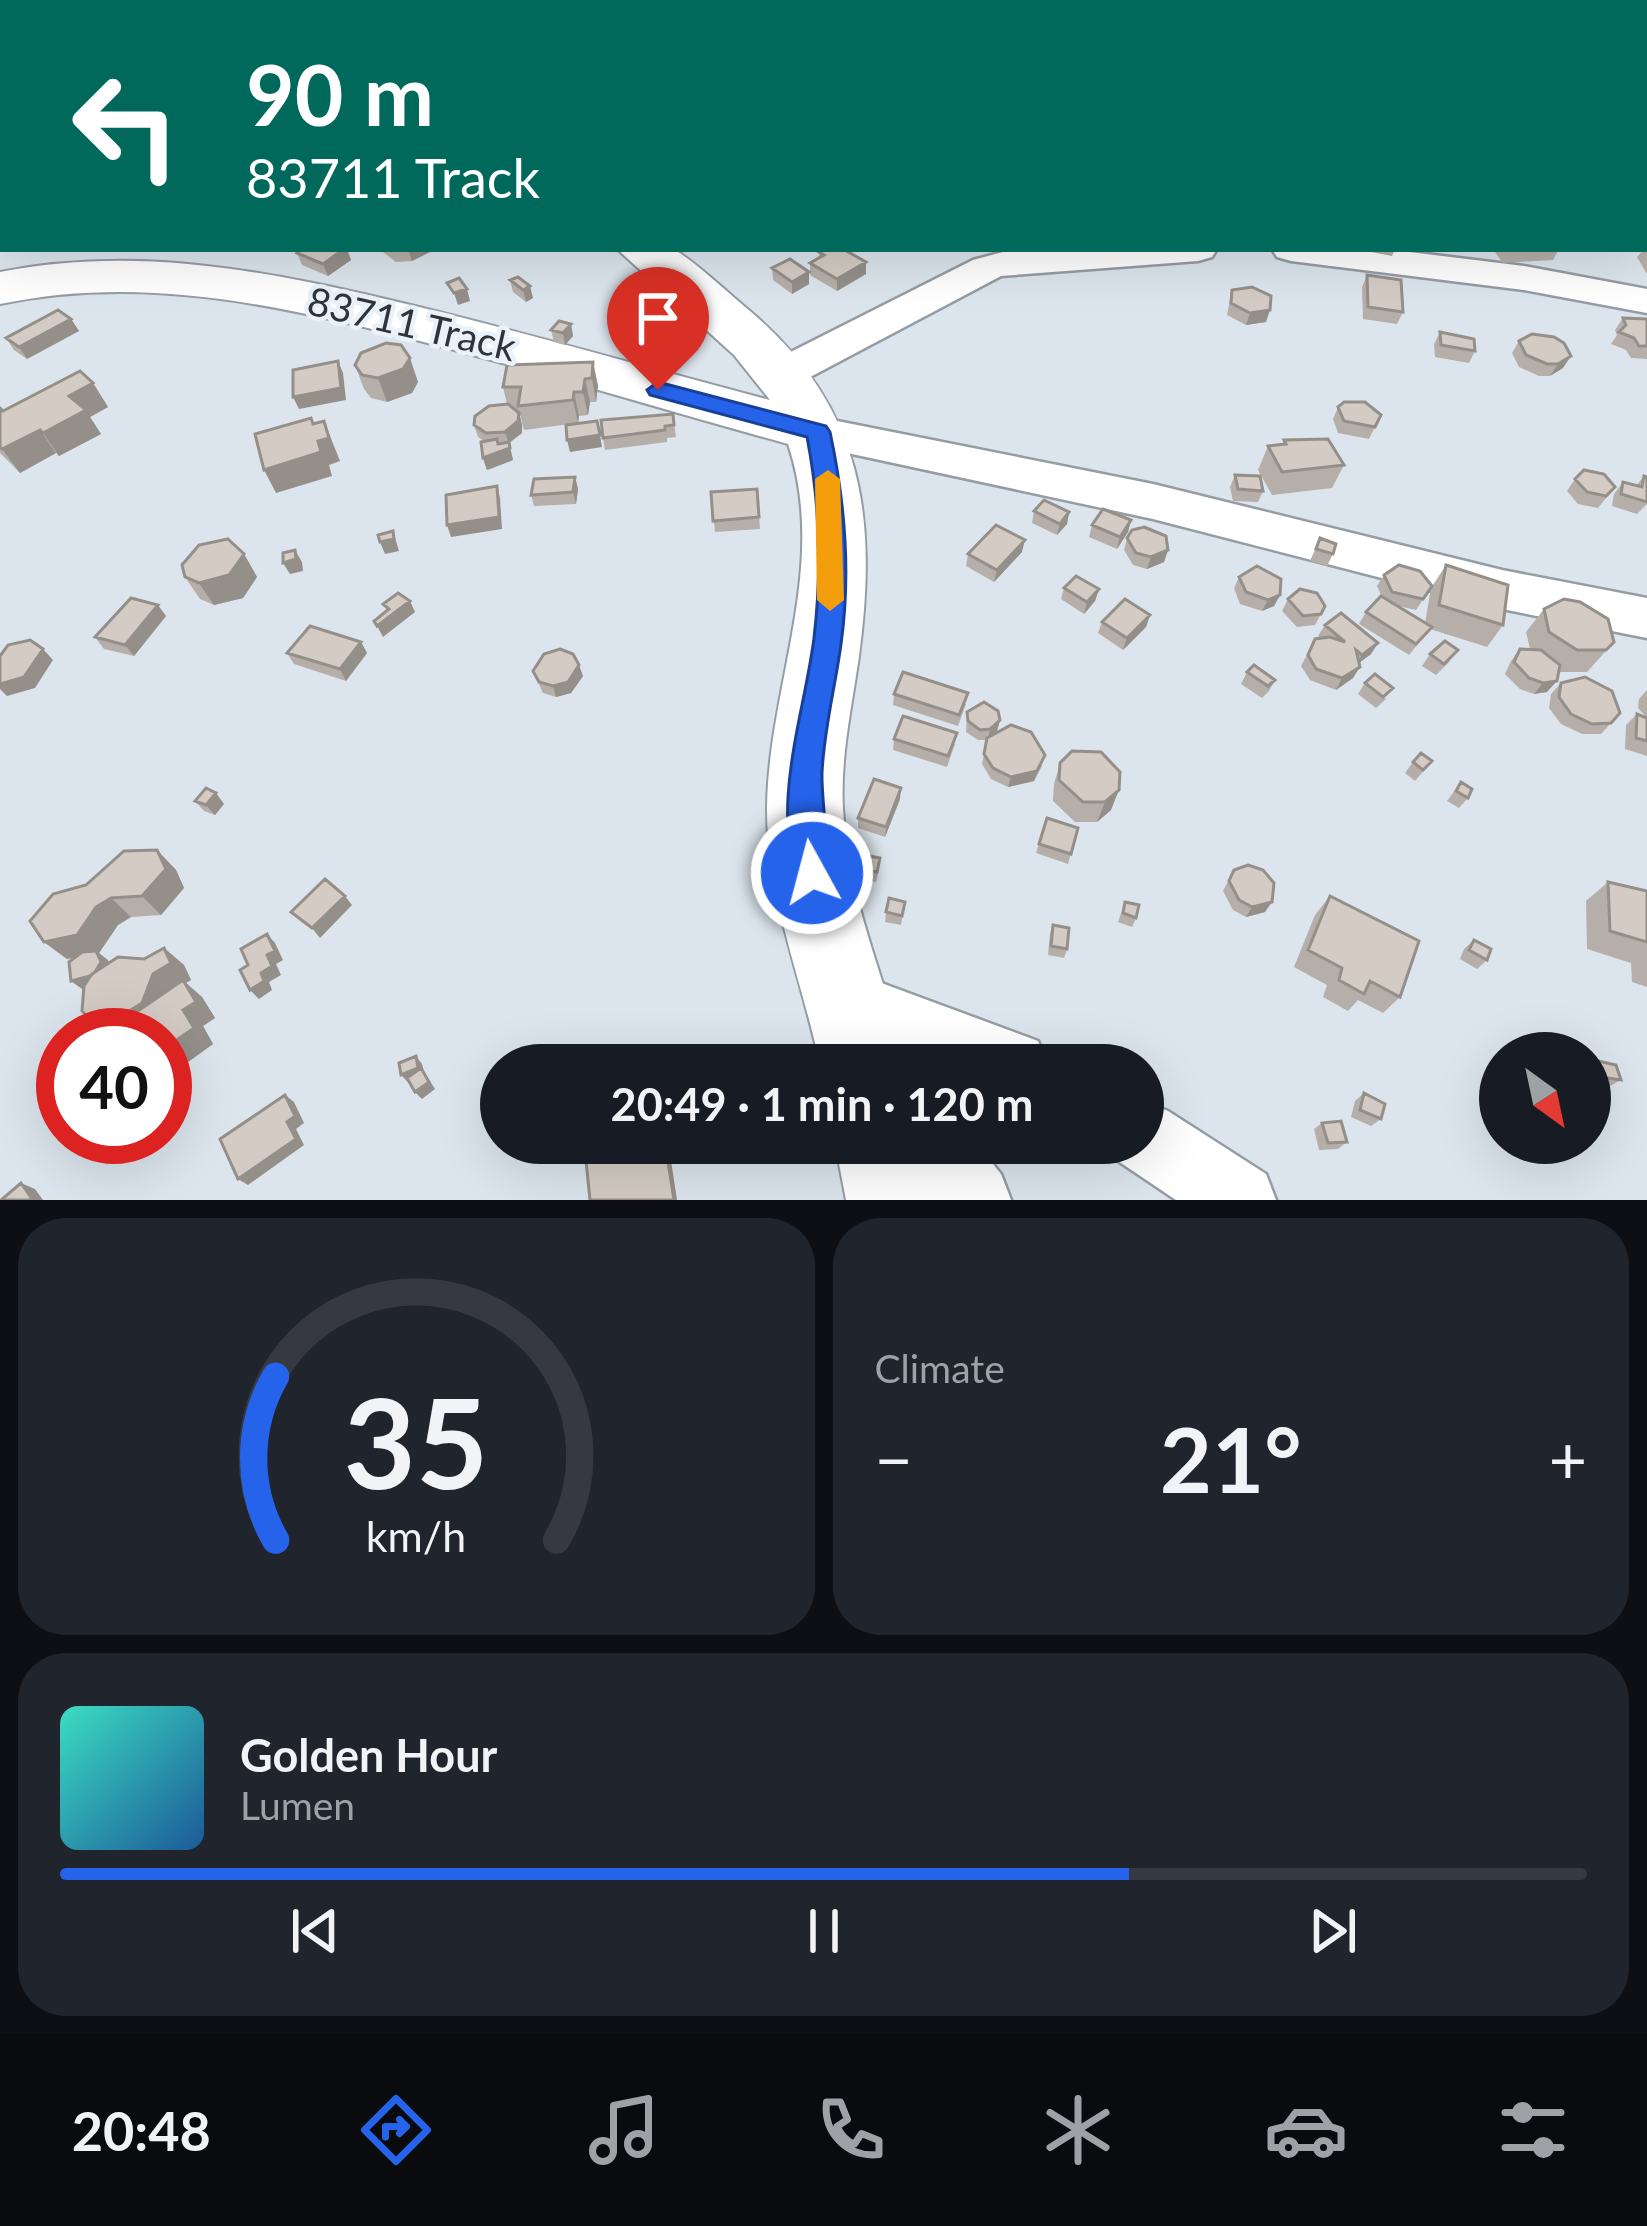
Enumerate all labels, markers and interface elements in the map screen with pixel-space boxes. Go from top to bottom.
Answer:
text: 90 m [246,43,434,144]
icon: left [48,48,204,204]
text: 83711 Track [246,145,540,210]
pin [607,267,709,390]
street label: 83711 Track [303,277,521,369]
icon: arrive [625,285,691,351]
position arrow [749,810,875,936]
speed limit sign: 40 [36,1008,192,1164]
north arrow [1479,1032,1611,1164]
map controls [1479,1032,1611,1164]
text: 20:49 · 1 min · 120 m [611,1077,1033,1131]
text: Climate [875,1345,1005,1391]
text: 35 [344,1366,489,1516]
text: 21° [1160,1404,1302,1512]
text: − [875,1419,913,1498]
text: + [1549,1419,1587,1498]
text: km/h [366,1509,466,1560]
text: Golden Hour [240,1728,497,1782]
text: Lumen [240,1782,355,1828]
icon: previous [282,1898,348,1964]
icon: pause [791,1898,857,1964]
icon: next [1300,1898,1366,1964]
icon: directions [354,2088,438,2172]
icon: music [582,2088,666,2172]
icon: phone [809,2088,893,2172]
icon: climate [1036,2088,1120,2172]
icon: car [1264,2088,1348,2172]
icon: filters [1491,2088,1575,2172]
text: 20:48 [72,2098,211,2163]

